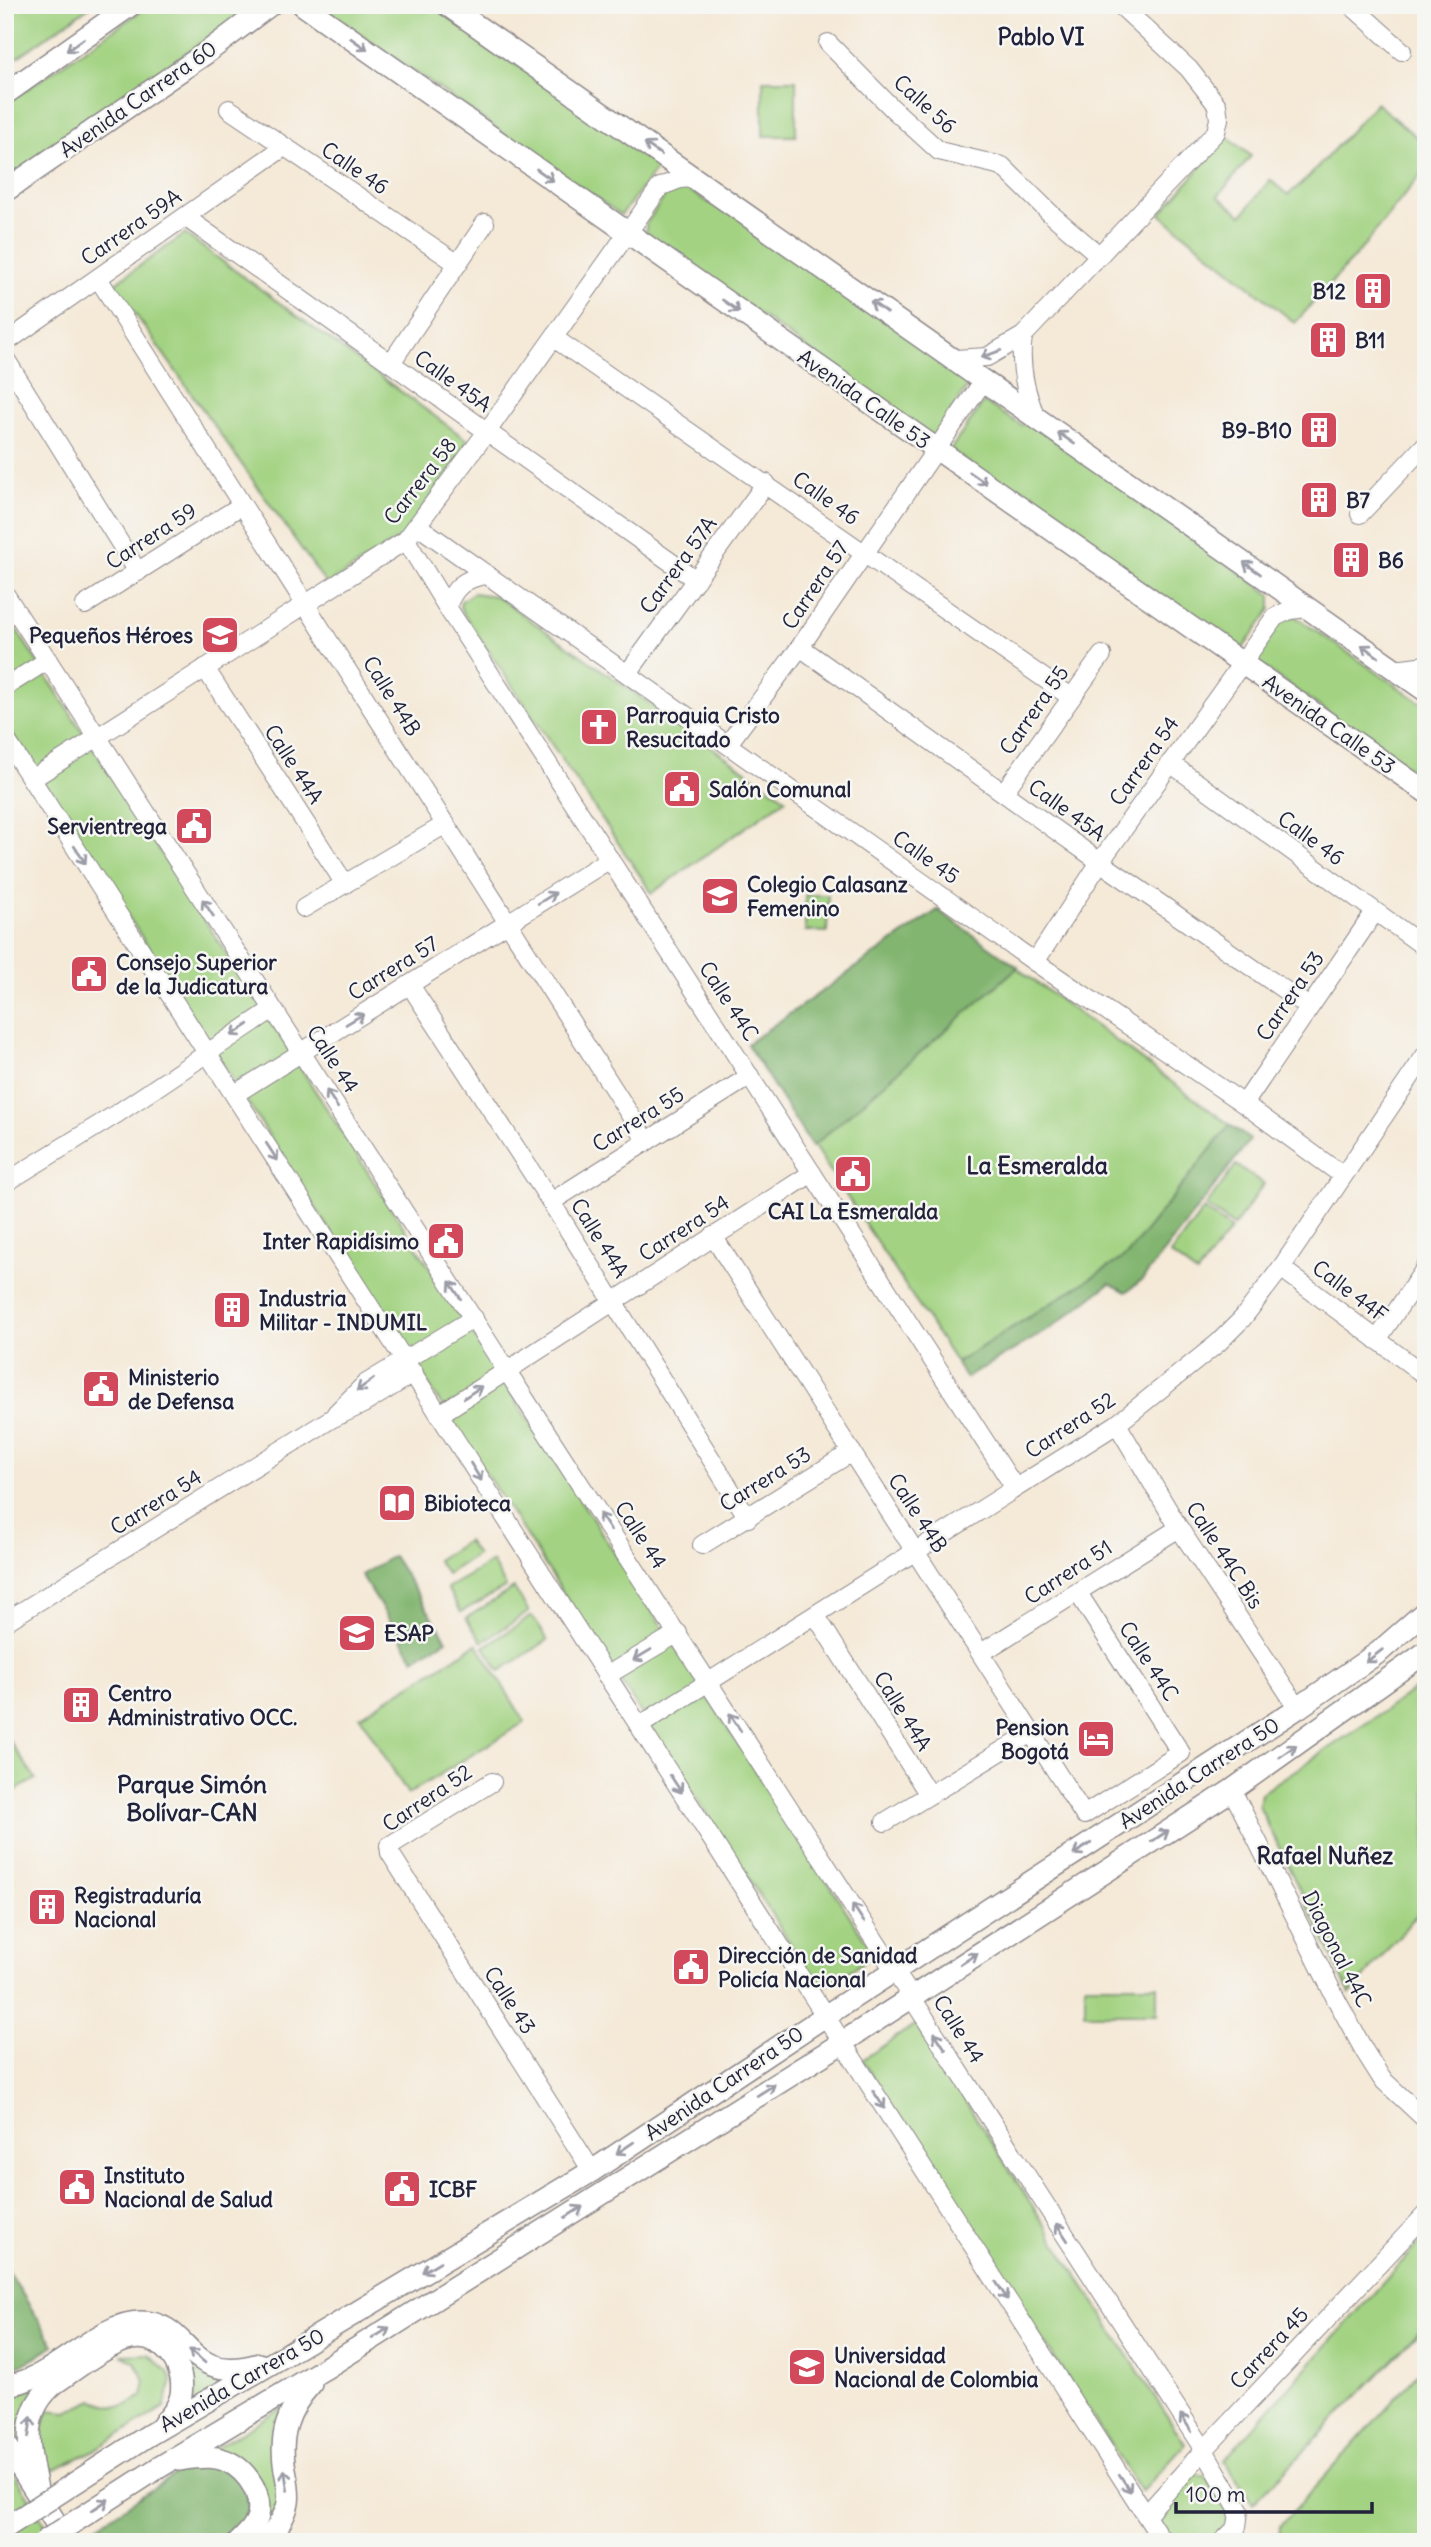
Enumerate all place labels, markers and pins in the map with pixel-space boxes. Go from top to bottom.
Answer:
building icon: B12 [1352,270,1394,312]
place label: B12 [1313,278,1346,305]
building icon: B11 [1307,319,1349,361]
place label: B11 [1355,327,1385,354]
building icon: B9-B10 [1298,409,1340,451]
place label: B9-B10 [1221,417,1292,444]
building icon: B7 [1298,479,1340,521]
place label: B7 [1346,487,1371,514]
building icon: B6 [1330,539,1372,581]
place label: B6 [1378,547,1404,574]
school or university icon: Pequeños Héroes [199,614,241,656]
place label: Pequeños Héroes [29,622,193,649]
place label: Parroquia Cristo Resucitado [626,702,780,753]
church icon: Parroquia Cristo Resucitado [578,706,620,748]
public building icon: Salón Comunal [661,768,703,810]
place label: Salón Comunal [709,776,851,803]
public building icon: Servientrega [173,805,215,847]
place label: Servientrega [47,813,167,840]
place label: Colegio Calasanz Femenino [747,871,908,922]
school or university icon: Colegio Calasanz Femenino [699,875,741,917]
place label: Consejo Superior de la Judicatura [116,949,277,1000]
public building icon: Consejo Superior de la Judicatura [68,953,110,995]
public building icon: CAI La Esmeralda [832,1153,874,1195]
place label: CAI La Esmeralda [768,1198,938,1225]
public building icon: Inter Rapidísimo [425,1220,467,1262]
place label: Inter Rapidísimo [263,1228,419,1255]
place label: Industria Militar - INDUMIL [259,1285,428,1336]
building icon: Industria Militar - INDUMIL [211,1289,253,1331]
place label: Ministerio de Defensa [128,1364,234,1415]
public building icon: Ministerio de Defensa [80,1368,122,1410]
library icon: Bibioteca [376,1482,418,1524]
place label: Bibioteca [424,1490,511,1517]
school or university icon: ESAP [336,1612,378,1654]
place label: ESAP [384,1620,434,1647]
place label: Centro Administrativo OCC. [108,1680,297,1731]
building icon: Centro Administrativo OCC. [60,1684,102,1726]
place label: Pension Bogotá [995,1714,1069,1765]
hotel icon: Pension Bogotá [1075,1718,1117,1760]
place label: Registraduría Nacional [74,1882,201,1933]
building icon: Registraduría Nacional [26,1886,68,1928]
place label: Dirección de Sanidad Policía Nacional [718,1942,918,1993]
public building icon: Dirección de Sanidad Policía Nacional [670,1946,712,1988]
place label: Instituto Nacional de Salud [104,2162,273,2213]
public building icon: Instituto Nacional de Salud [56,2166,98,2208]
public building icon: ICBF [381,2168,423,2210]
place label: ICBF [429,2176,477,2203]
place label: Universidad Nacional de Colombia [834,2342,1038,2393]
school or university icon: Universidad Nacional de Colombia [786,2346,828,2388]

